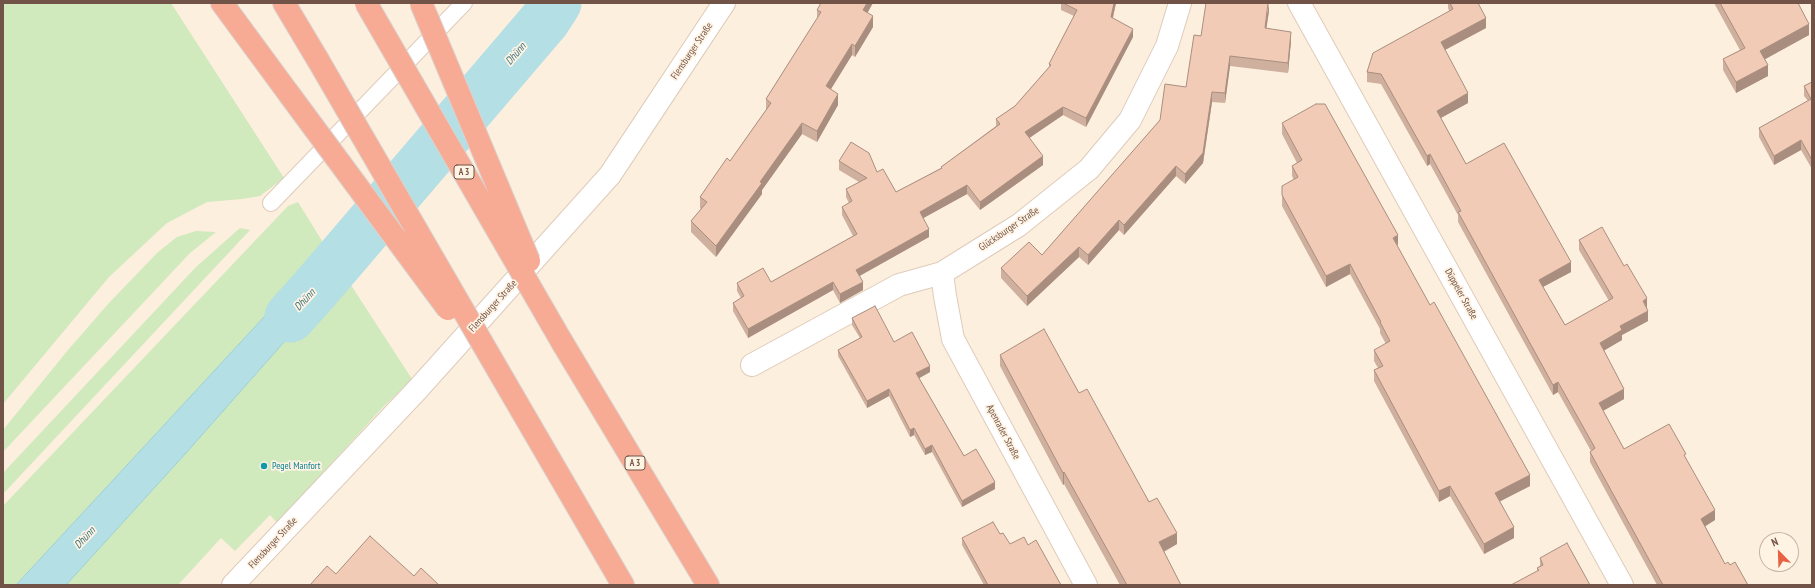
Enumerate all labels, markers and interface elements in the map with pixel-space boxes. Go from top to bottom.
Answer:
street label: Flensburger Straße [669,20,715,82]
water label: Dhünn [503,40,529,68]
road number: A 3 [454,165,474,179]
street label: Glücksburger Straße [977,204,1041,254]
street label: Düppeler Straße [1442,266,1480,322]
street label: Flensburger Straße [467,278,519,334]
water label: Dhünn [292,286,318,314]
street label: Apenrader Straße [984,403,1022,461]
road number: A 3 [625,456,645,470]
place label: Pegel Manfort [272,460,320,472]
marker: Pegel Manfort [259,461,269,471]
street label: Flensburger Straße [246,515,300,571]
water label: Dhünn [72,524,98,552]
north arrow [1759,532,1799,572]
text: N [1769,534,1780,549]

